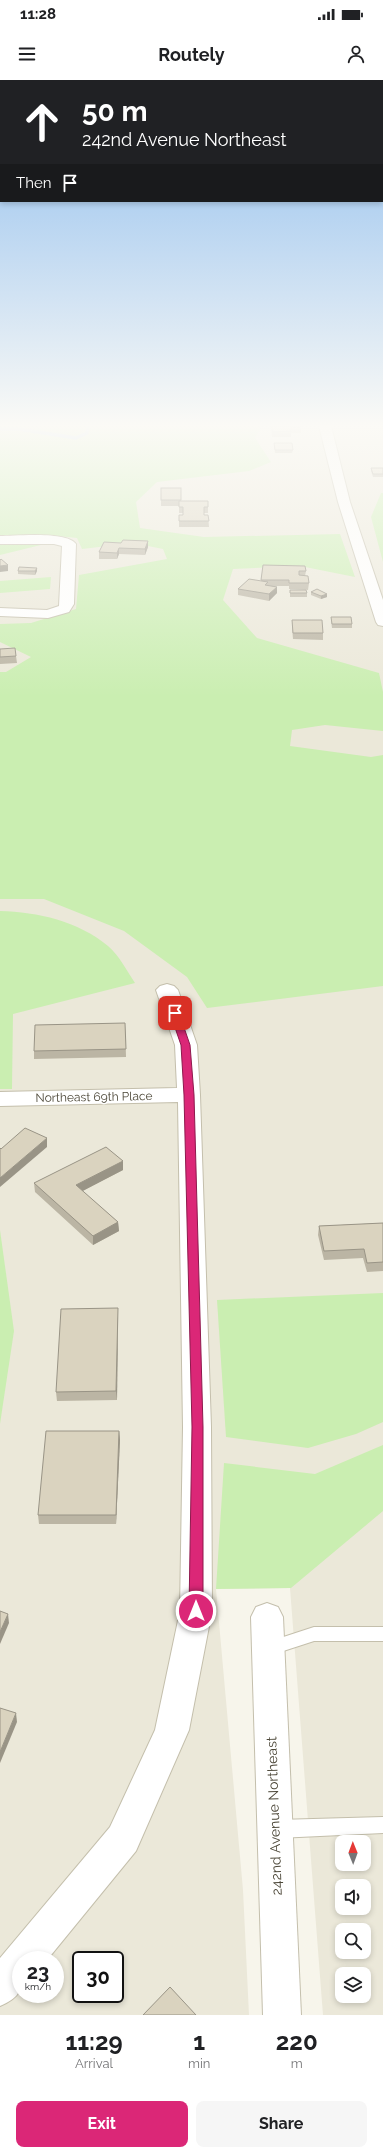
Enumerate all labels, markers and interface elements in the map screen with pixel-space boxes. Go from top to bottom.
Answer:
text: 11:28 [20,5,56,23]
icon: menu [16,43,38,65]
icon: person [345,43,367,65]
text: Routely [158,44,225,65]
text: 50 m [82,95,148,128]
icon: ahead [16,96,68,148]
text: 242nd Avenue Northeast [82,129,286,150]
icon: arrive [59,172,81,194]
text: Then [16,174,51,192]
pin [158,996,192,1030]
icon: arrive [164,1002,186,1024]
street label: Northeast 69th Place [35,1089,153,1105]
position arrow [175,1590,217,1632]
street label: 242nd Avenue Northeast [263,1736,285,1896]
north arrow [335,1835,371,1871]
map controls [335,1835,371,2003]
button: sound [335,1879,371,1915]
button: search [335,1923,371,1959]
speed limit sign: 30 [72,1951,124,2003]
text: 23 [27,1960,49,1984]
button: layers [335,1967,371,2003]
text: km/h [25,1981,51,1992]
text: 11:29 [65,2027,123,2056]
text: 1 [193,2027,205,2056]
text: 220 [276,2027,318,2056]
text: Arrival [75,2056,113,2071]
text: min [188,2056,210,2071]
text: m [291,2056,303,2071]
button: Exit [16,2101,188,2147]
button: Share [196,2101,367,2147]

